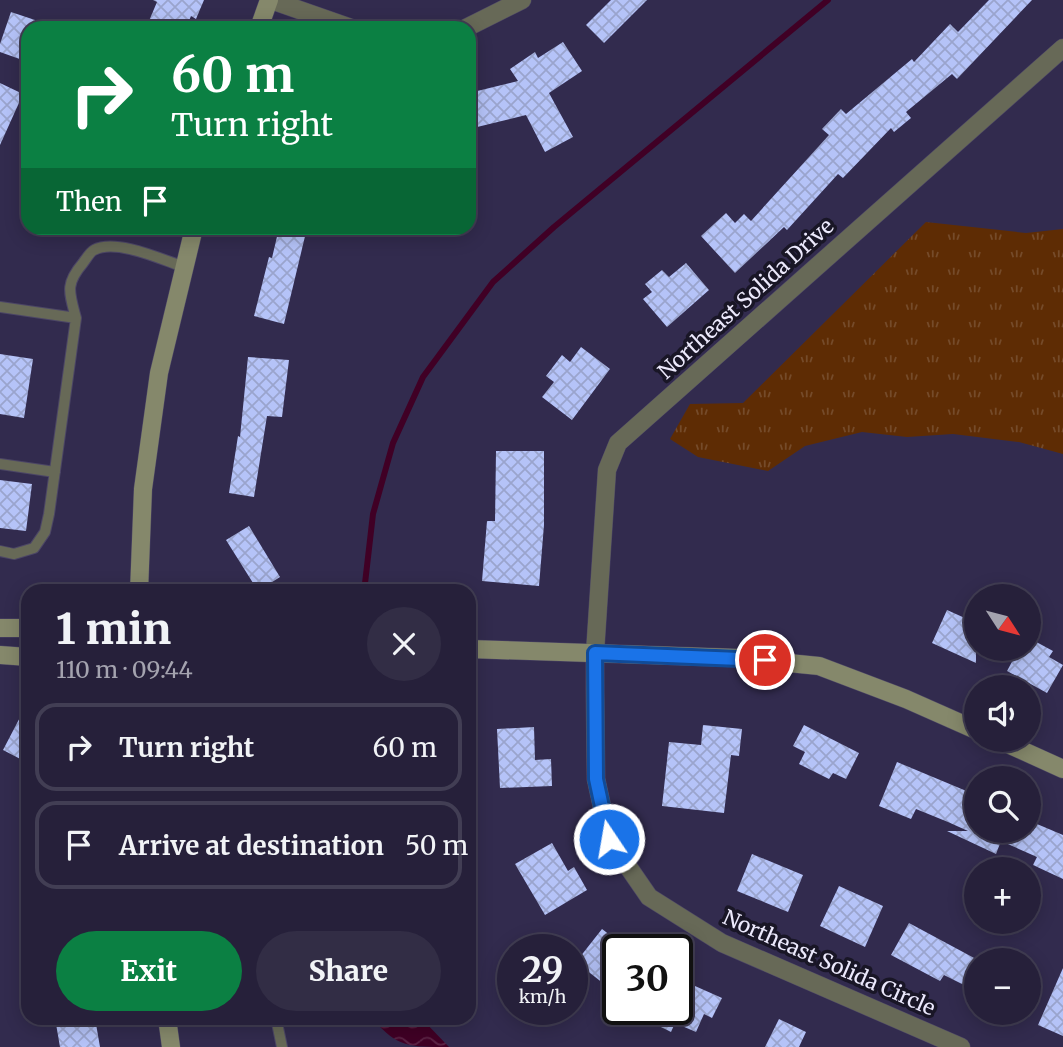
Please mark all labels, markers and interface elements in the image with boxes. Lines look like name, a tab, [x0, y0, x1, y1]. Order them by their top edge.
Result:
text: 60 m	[171, 44, 294, 105]
icon: right	[56, 49, 147, 140]
text: Turn right	[171, 105, 333, 145]
icon: arrive	[136, 182, 174, 220]
text: Then	[56, 185, 122, 218]
street label: Northeast Solida Drive	[652, 213, 839, 385]
north arrow	[964, 584, 1041, 662]
map controls	[964, 584, 1041, 1025]
text: 1 min	[56, 603, 171, 655]
button: close	[367, 607, 441, 681]
pin	[735, 630, 795, 690]
icon: arrive	[746, 641, 784, 679]
text: 110 m · 09:44	[56, 655, 193, 684]
button: sound	[964, 675, 1041, 752]
icon: right	[60, 728, 98, 766]
text: Turn right	[119, 731, 254, 764]
text: 60 m	[373, 731, 437, 764]
button: search	[964, 766, 1041, 843]
position arrow	[572, 802, 646, 876]
icon: arrive	[60, 826, 98, 864]
text: Arrive at destination	[119, 829, 384, 862]
text: 50 m	[405, 829, 468, 862]
button: +	[964, 857, 1041, 934]
street label: Northeast Solida Circle	[719, 904, 940, 1022]
button: Exit	[56, 931, 242, 1011]
button: Share	[256, 931, 441, 1011]
speed limit sign: 30	[602, 934, 693, 1025]
text: 29	[522, 948, 563, 992]
button: −	[964, 948, 1041, 1025]
text: km/h	[519, 985, 566, 1008]

